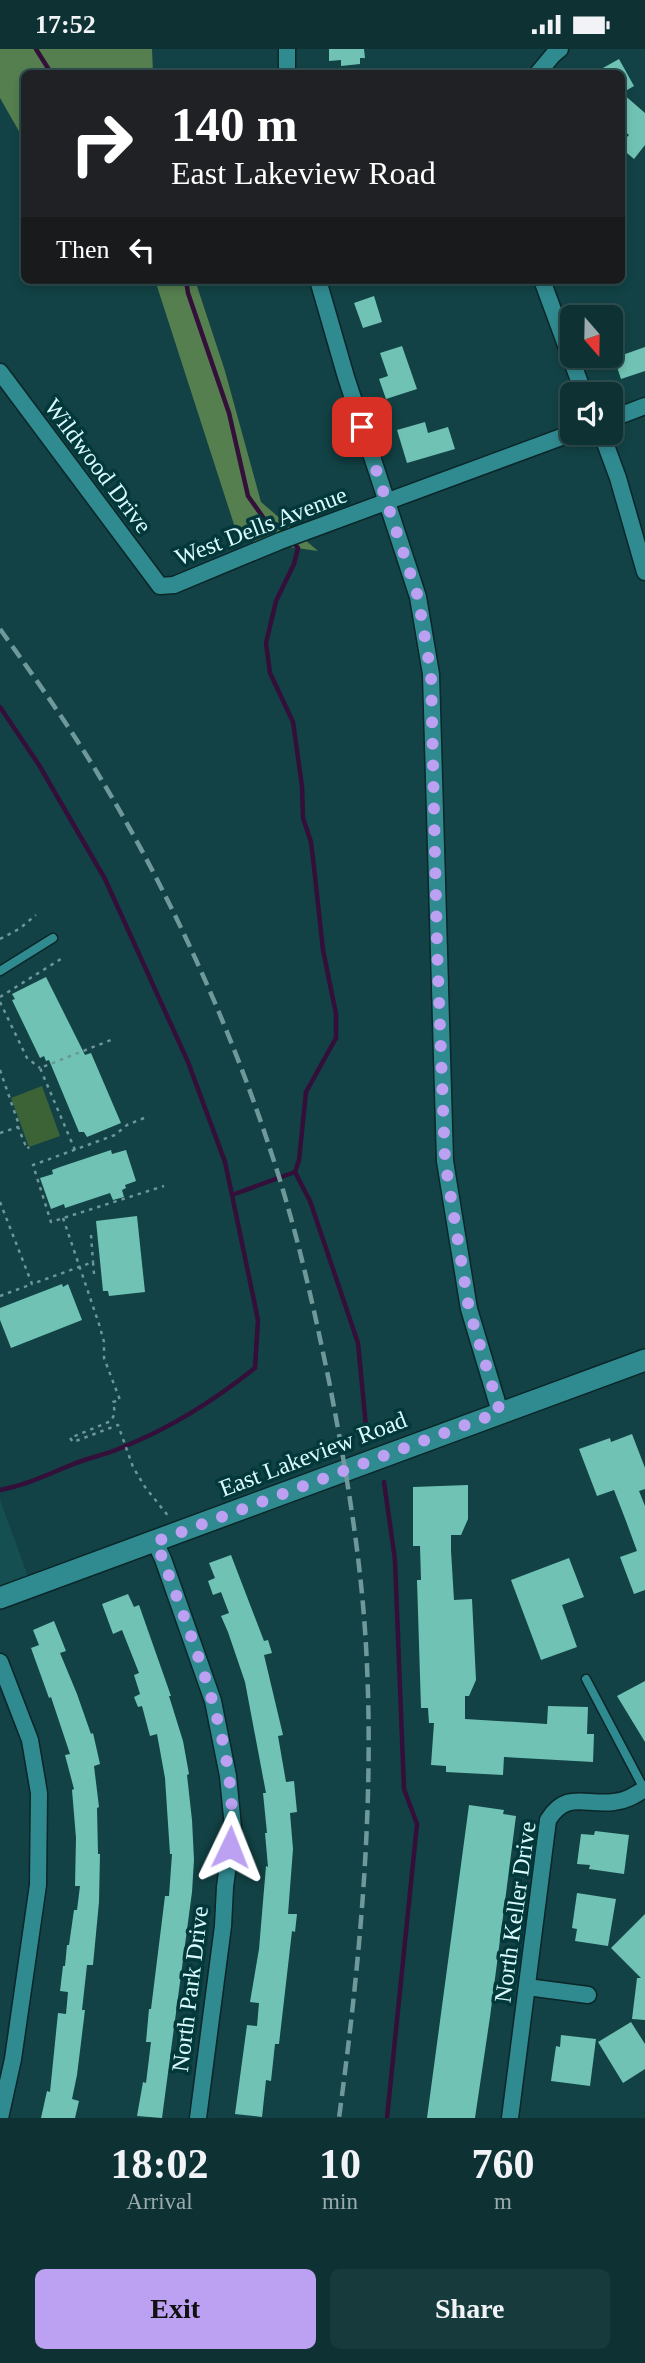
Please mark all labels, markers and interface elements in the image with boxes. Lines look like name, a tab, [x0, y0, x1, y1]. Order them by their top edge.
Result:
text: 17:52	[35, 10, 96, 39]
text: 140 m	[171, 97, 298, 152]
icon: right	[56, 98, 147, 189]
text: East Lakeview Road	[171, 155, 436, 191]
icon: left	[123, 231, 161, 269]
text: Then	[56, 235, 109, 264]
north arrow	[560, 305, 623, 367]
map controls	[560, 305, 623, 445]
button: sound	[560, 382, 623, 445]
street label: Wildwood Drive	[39, 394, 157, 538]
pin	[332, 397, 392, 457]
icon: arrive	[343, 408, 381, 446]
street label: West Dells Avenue	[172, 481, 350, 571]
street label: East Lakeview Road	[216, 1406, 410, 1502]
position arrow	[193, 1810, 267, 1884]
street label: North Keller Drive	[489, 1820, 541, 2004]
street label: North Park Drive	[167, 1905, 213, 2073]
text: 18:02	[111, 2141, 209, 2187]
text: 10	[319, 2141, 361, 2187]
text: 760	[472, 2141, 535, 2187]
text: Arrival	[126, 2189, 193, 2214]
text: min	[322, 2189, 358, 2214]
text: m	[494, 2189, 512, 2214]
button: Exit	[35, 2269, 316, 2349]
button: Share	[330, 2269, 610, 2349]

